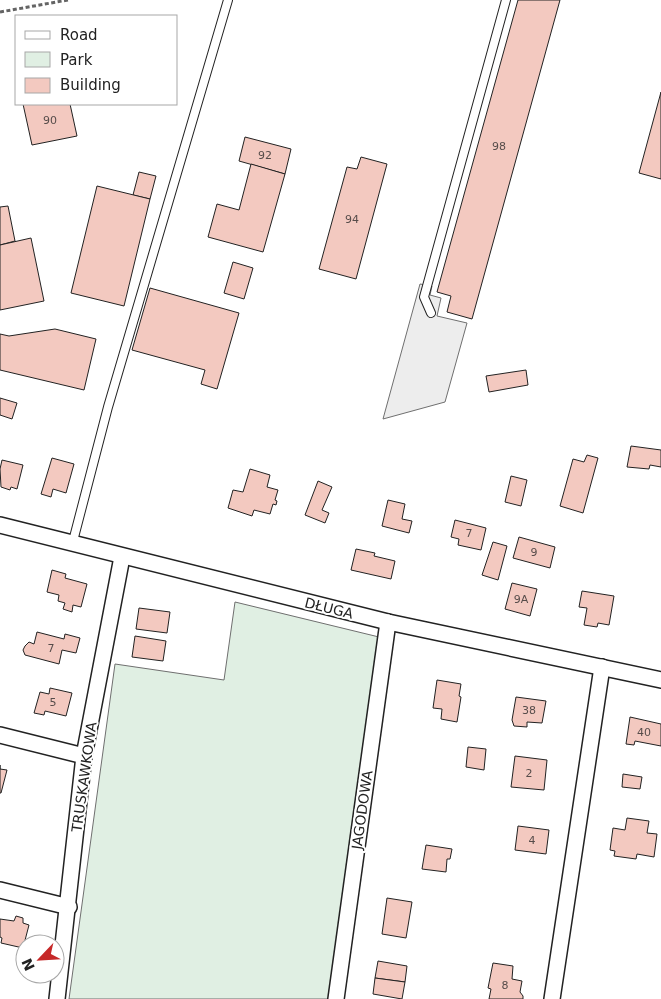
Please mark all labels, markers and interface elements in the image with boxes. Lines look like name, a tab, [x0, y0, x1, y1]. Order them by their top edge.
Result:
legend	[15, 15, 178, 105]
text: Road	[60, 26, 98, 44]
text: Park	[60, 51, 93, 69]
text: Building	[60, 76, 121, 94]
house number: 90	[43, 114, 57, 127]
house number: 98	[492, 140, 506, 153]
house number: 92	[258, 149, 272, 162]
house number: 94	[345, 213, 359, 226]
house number: 7	[466, 527, 473, 540]
house number: 9	[531, 546, 538, 559]
house number: 9A	[514, 593, 529, 606]
street label: DŁUGA	[303, 594, 355, 622]
house number: 7	[48, 642, 55, 655]
house number: 5	[50, 696, 57, 709]
house number: 38	[522, 704, 536, 717]
street label: TRUSKAWKOWA	[68, 720, 100, 834]
house number: 40	[637, 726, 651, 739]
house number: 2	[526, 767, 533, 780]
street label: JAGODOWA	[348, 769, 376, 851]
house number: 4	[529, 834, 536, 847]
north arrow	[15, 934, 65, 984]
text: N	[18, 956, 38, 973]
house number: 8	[502, 979, 509, 992]

